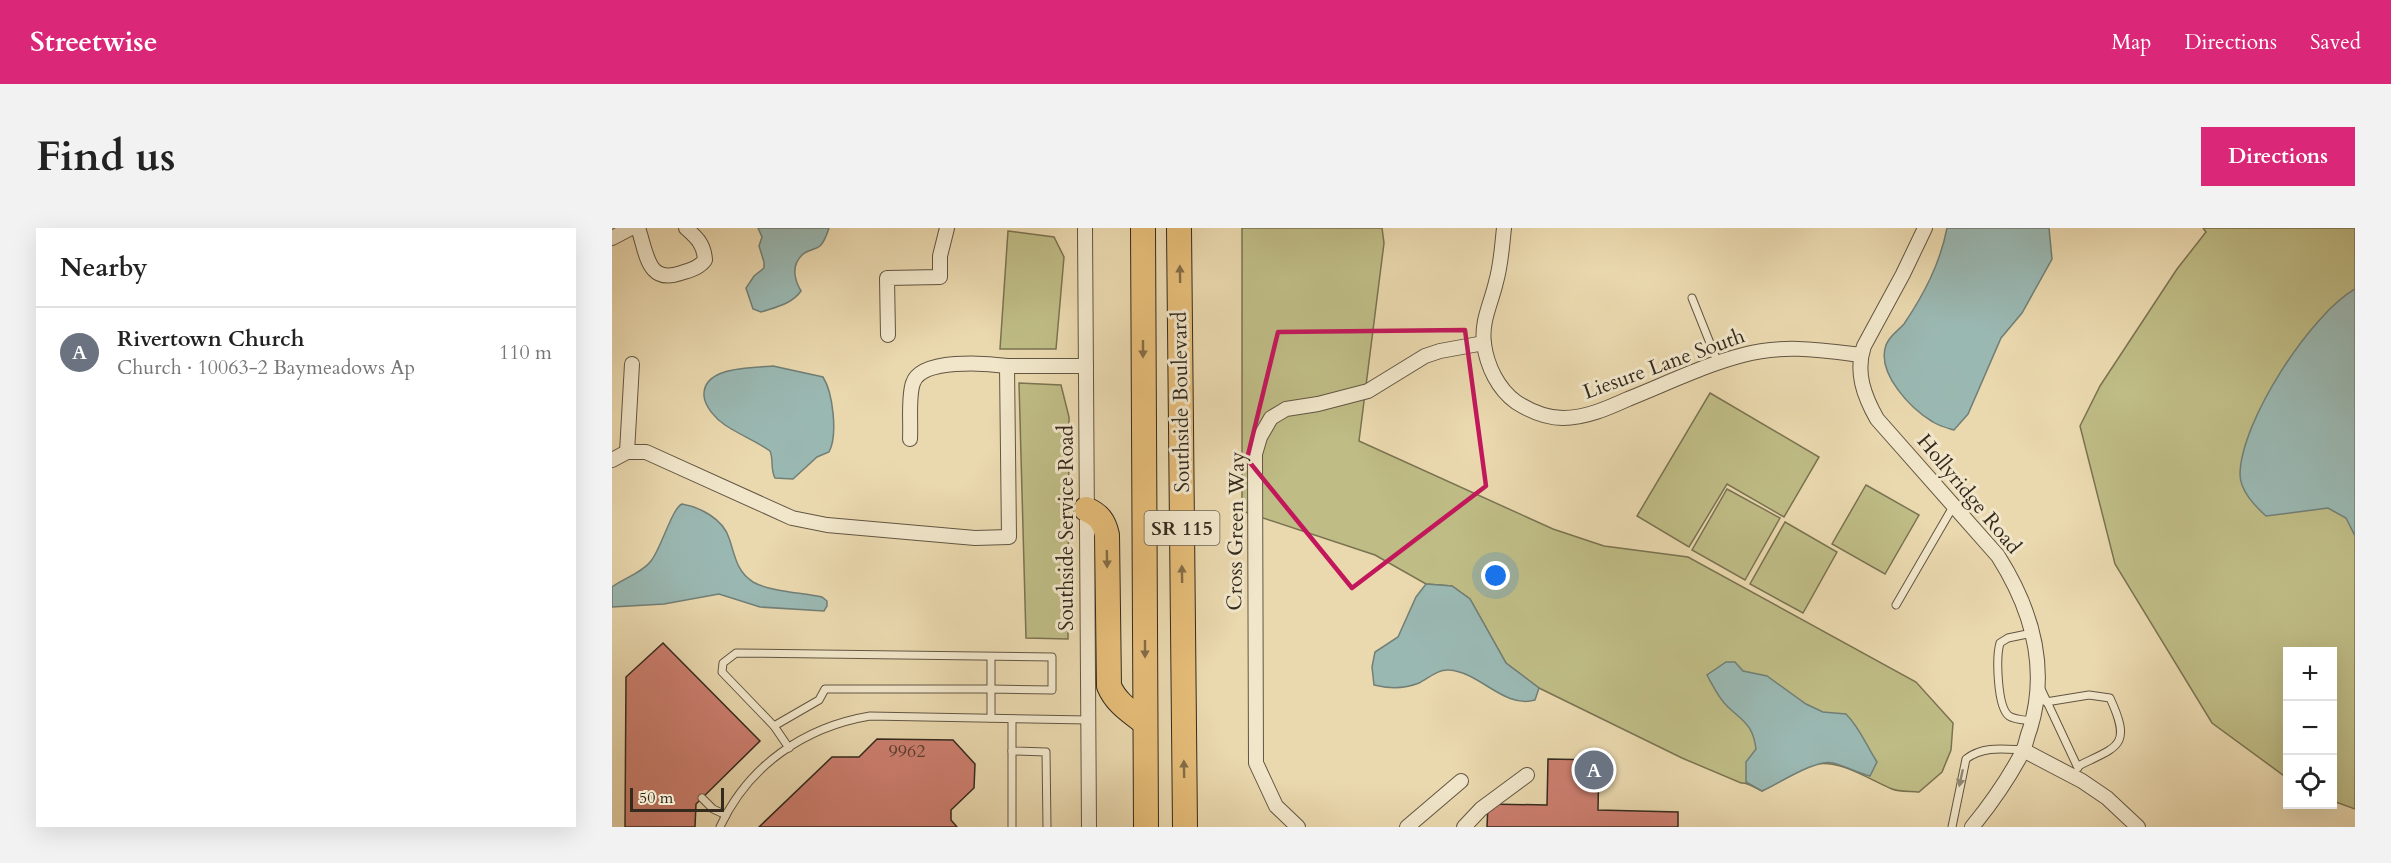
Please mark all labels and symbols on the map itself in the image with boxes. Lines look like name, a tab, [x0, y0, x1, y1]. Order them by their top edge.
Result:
one-way arrow	[1175, 264, 1185, 283]
street label: Southside Boulevard	[1165, 311, 1197, 493]
street label: Liesure Lane South	[1579, 321, 1749, 407]
one-way arrow	[1139, 340, 1148, 359]
street label: Southside Service Road	[1052, 425, 1081, 631]
street label: Hollyridge Road	[1910, 428, 2028, 560]
street label: Cross Green Way	[1220, 451, 1252, 611]
road number: SR 115	[1144, 511, 1220, 545]
one-way arrow	[1102, 549, 1112, 568]
your location	[1481, 561, 1510, 590]
one-way arrow	[1177, 564, 1187, 583]
one-way arrow	[1140, 640, 1150, 659]
house number: 9962	[889, 739, 925, 764]
pin: A	[1574, 748, 1614, 792]
one-way arrow	[1179, 759, 1189, 778]
one-way arrow	[1956, 769, 1965, 788]
scale bar	[630, 785, 724, 812]

